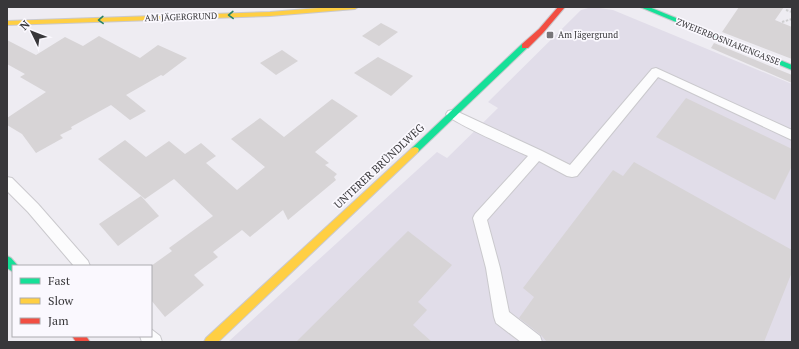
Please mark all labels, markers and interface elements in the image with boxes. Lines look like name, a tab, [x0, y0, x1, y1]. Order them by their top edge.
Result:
street label: AM JÄGERGRUND	[144, 10, 218, 24]
one-way arrow	[228, 11, 234, 20]
north arrow	[12, 12, 52, 52]
one-way arrow	[98, 16, 104, 24]
street label: ZWEIERBOSNIAKENGASSE	[674, 16, 782, 68]
text: N	[17, 17, 33, 33]
place label: Am Jägergrund	[558, 29, 618, 41]
marker: Am Jägergrund	[545, 30, 555, 40]
street label: UNTERER BRÜNDLWEG	[331, 120, 427, 211]
legend	[12, 265, 152, 337]
text: Fast	[48, 273, 71, 288]
text: Slow	[48, 293, 74, 308]
text: Jam	[48, 313, 69, 328]

